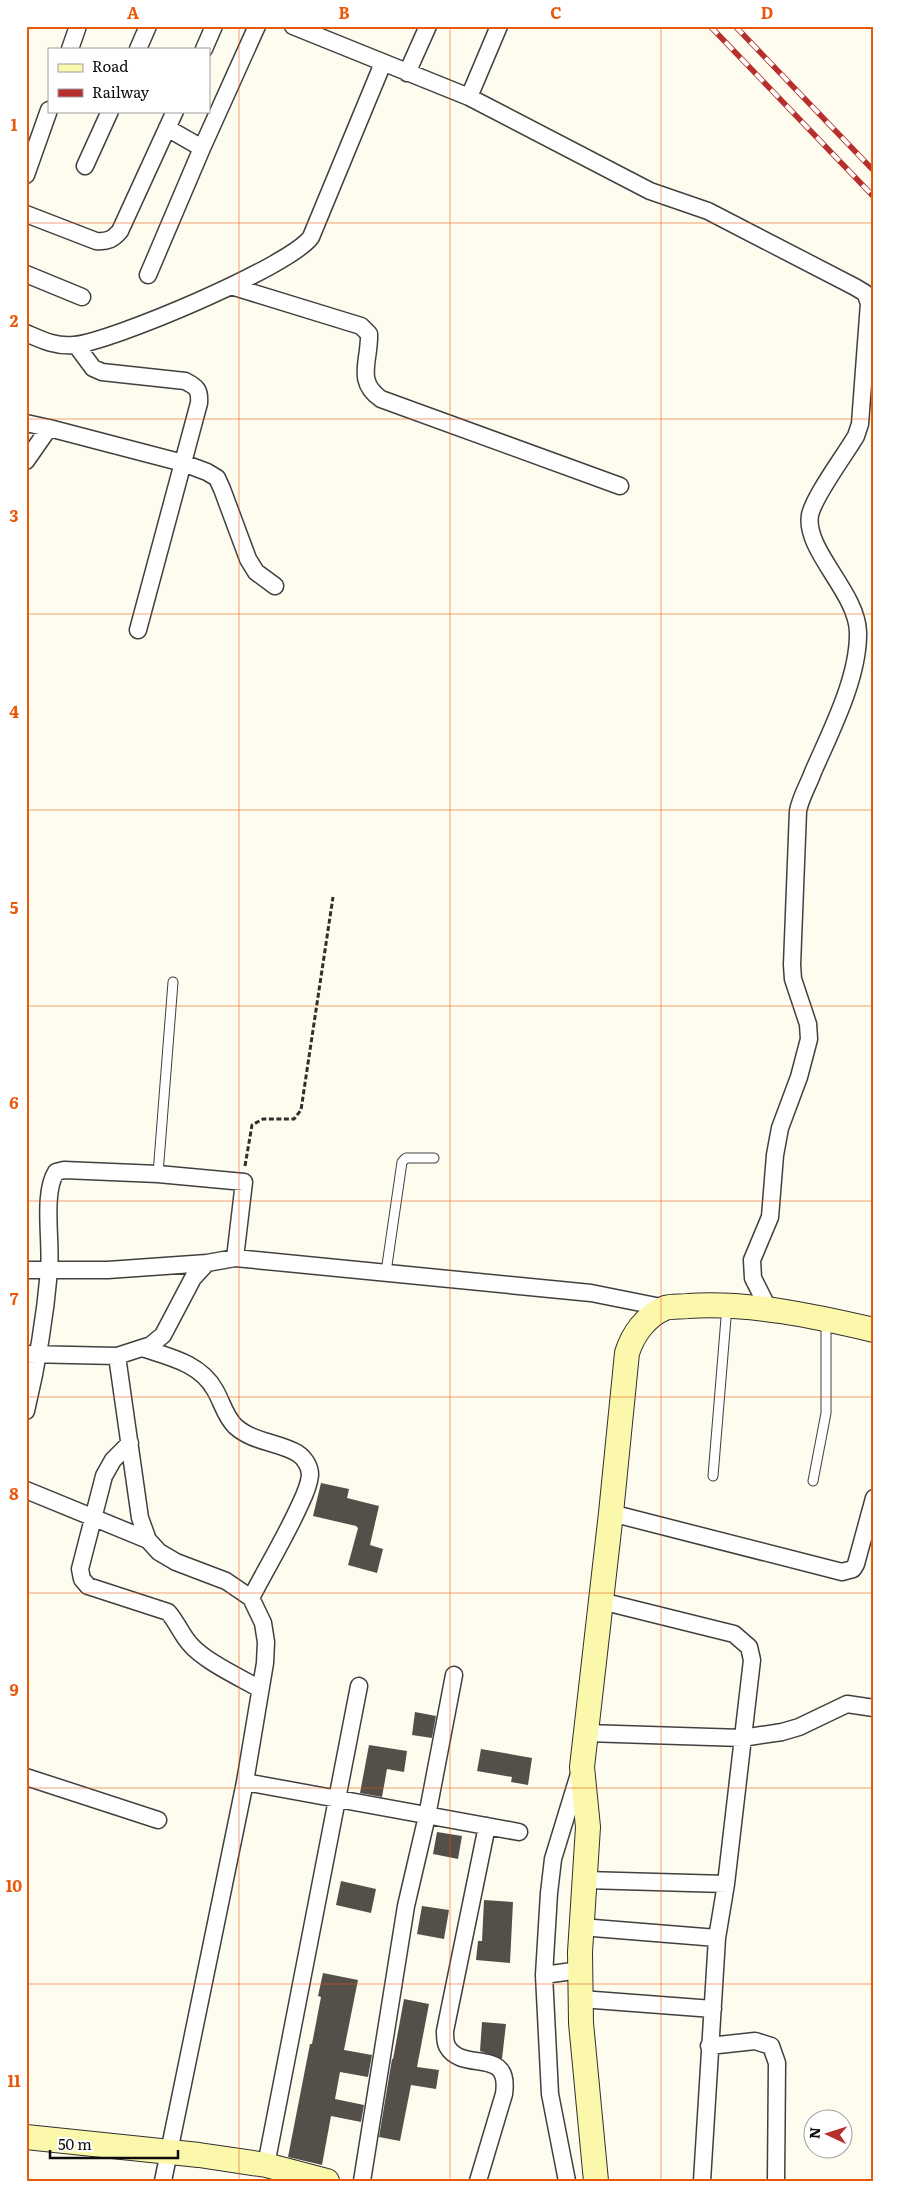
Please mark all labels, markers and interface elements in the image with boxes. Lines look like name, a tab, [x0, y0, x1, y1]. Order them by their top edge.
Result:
text: A	[127, 0, 139, 24]
text: B	[338, 0, 350, 24]
text: C	[550, 0, 562, 24]
text: D	[761, 0, 773, 24]
legend	[48, 48, 210, 112]
text: Road	[92, 54, 128, 77]
text: Railway	[92, 80, 150, 103]
text: 1	[11, 112, 18, 136]
text: 2	[10, 308, 19, 332]
text: 3	[10, 503, 19, 527]
text: 4	[9, 699, 19, 723]
text: 5	[10, 895, 19, 919]
text: 6	[9, 1090, 19, 1114]
text: 7	[10, 1286, 19, 1310]
text: 8	[9, 1481, 19, 1505]
text: 9	[9, 1677, 19, 1701]
text: 10	[6, 1873, 22, 1897]
text: 11	[7, 2068, 21, 2092]
north arrow	[802, 2110, 852, 2160]
text: N	[804, 2126, 824, 2140]
scale bar	[50, 2127, 178, 2159]
text: 50 m	[58, 2132, 92, 2155]

